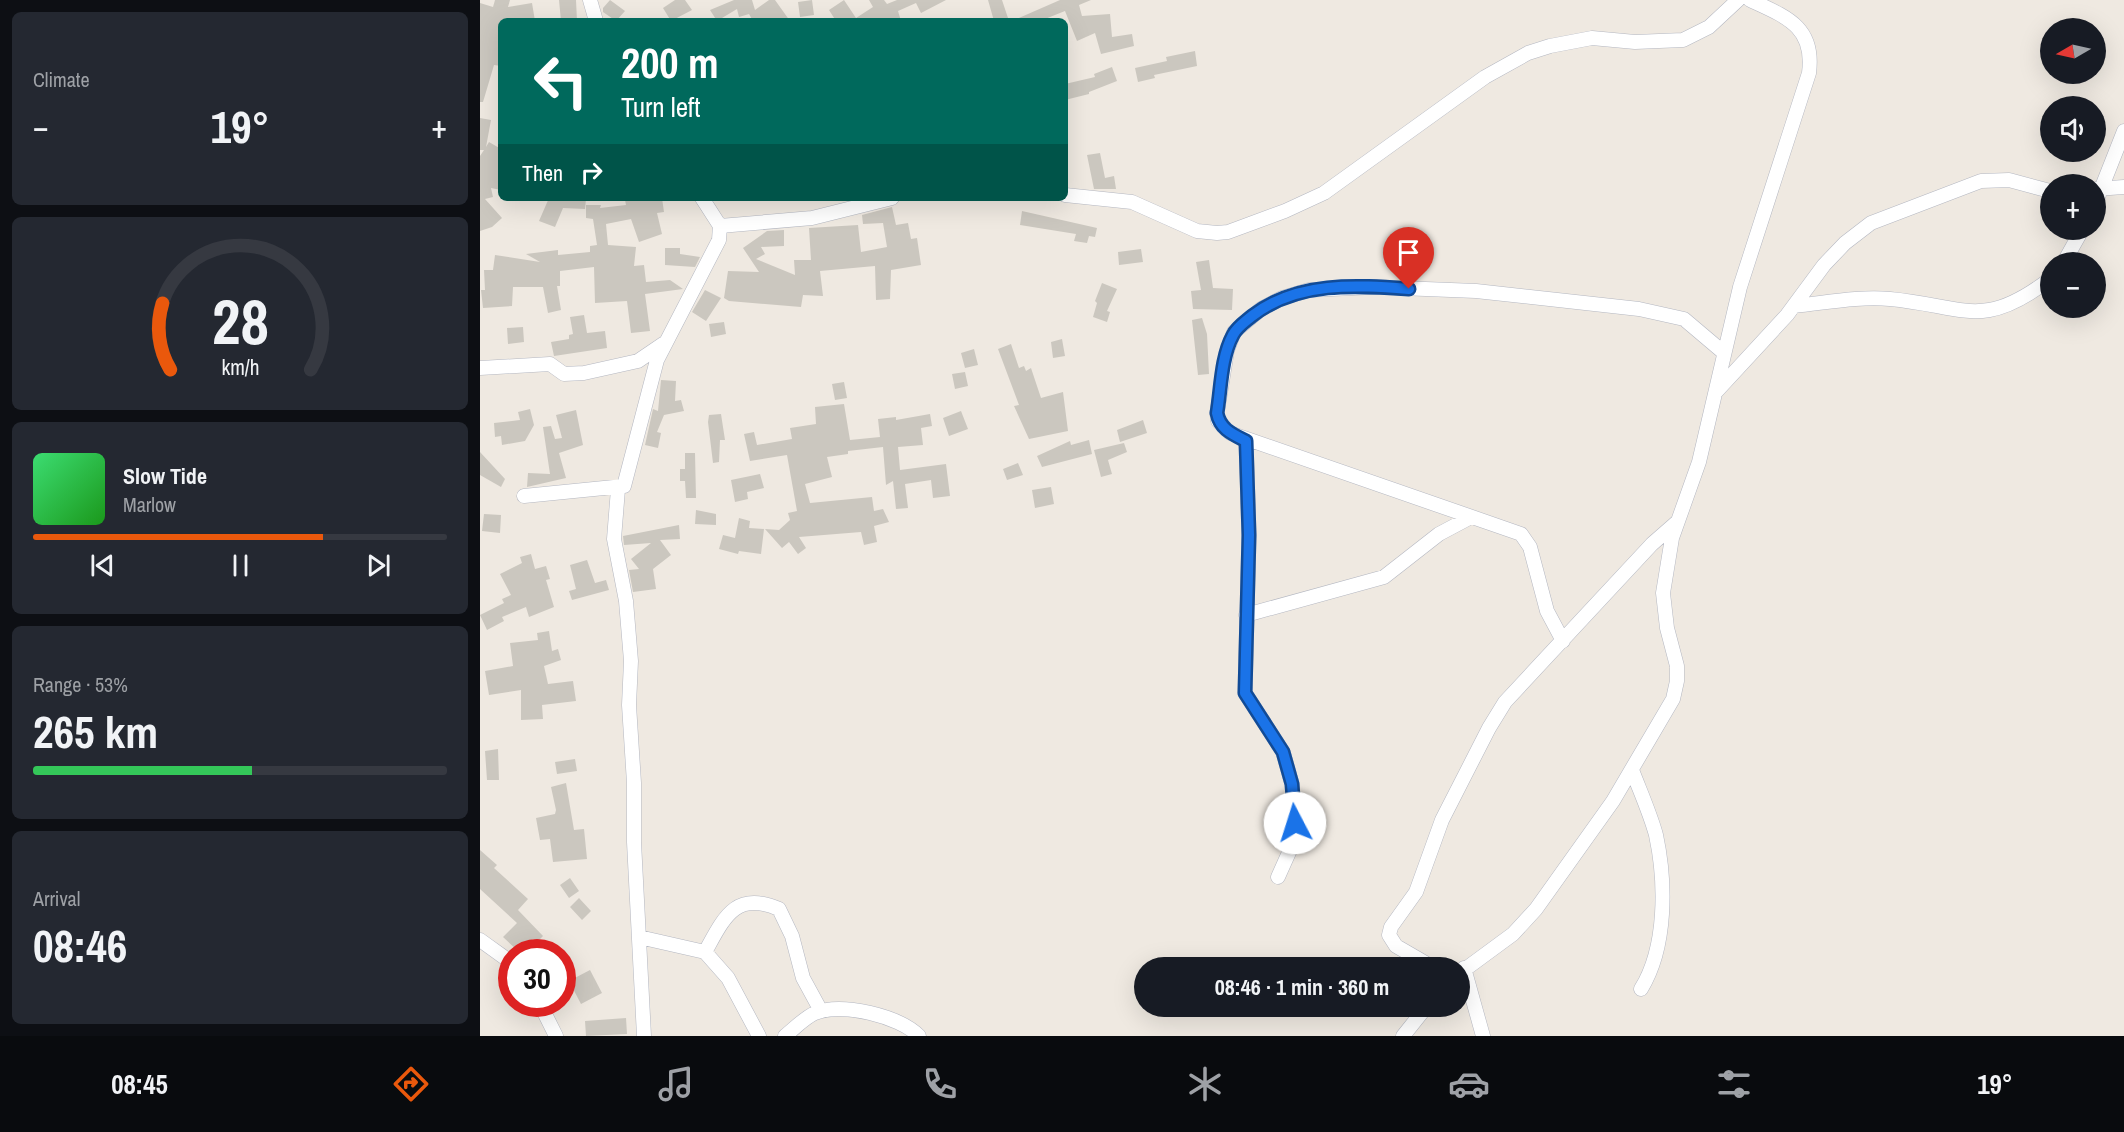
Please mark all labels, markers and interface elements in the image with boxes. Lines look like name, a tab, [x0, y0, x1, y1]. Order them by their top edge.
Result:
north arrow	[2040, 18, 2106, 84]
map controls	[2040, 18, 2106, 318]
text: 200 m	[621, 35, 719, 91]
icon: left	[522, 42, 600, 120]
text: Climate	[33, 66, 90, 93]
text: Turn left	[621, 89, 700, 125]
text: 19°	[210, 96, 270, 157]
button: sound	[2040, 96, 2106, 162]
text: −	[33, 104, 49, 148]
text: +	[431, 104, 447, 148]
icon: right	[575, 156, 608, 189]
text: Then	[522, 158, 563, 188]
button: +	[2040, 174, 2106, 240]
pin	[1383, 227, 1434, 289]
icon: arrive	[1392, 236, 1425, 269]
button: −	[2040, 252, 2106, 318]
text: 28	[212, 279, 268, 363]
text: km/h	[221, 354, 259, 383]
text: Slow Tide	[123, 461, 207, 491]
text: Marlow	[123, 491, 176, 518]
icon: previous	[86, 549, 119, 582]
icon: pause	[224, 549, 257, 582]
icon: next	[362, 549, 395, 582]
text: Range · 53%	[33, 671, 128, 698]
text: 265 km	[33, 701, 158, 762]
position arrow	[1263, 791, 1327, 855]
text: Arrival	[33, 885, 80, 912]
text: 08:46	[33, 915, 127, 976]
speed limit sign: 30	[498, 939, 576, 1017]
text: 08:46 · 1 min · 360 m	[1215, 972, 1389, 1002]
icon: directions	[390, 1063, 432, 1105]
icon: music	[655, 1063, 697, 1105]
icon: phone	[919, 1063, 961, 1105]
icon: climate	[1184, 1063, 1226, 1105]
icon: car	[1448, 1063, 1490, 1105]
icon: filters	[1713, 1063, 1755, 1105]
text: 08:45	[111, 1066, 168, 1102]
text: 19°	[1977, 1066, 2013, 1102]

